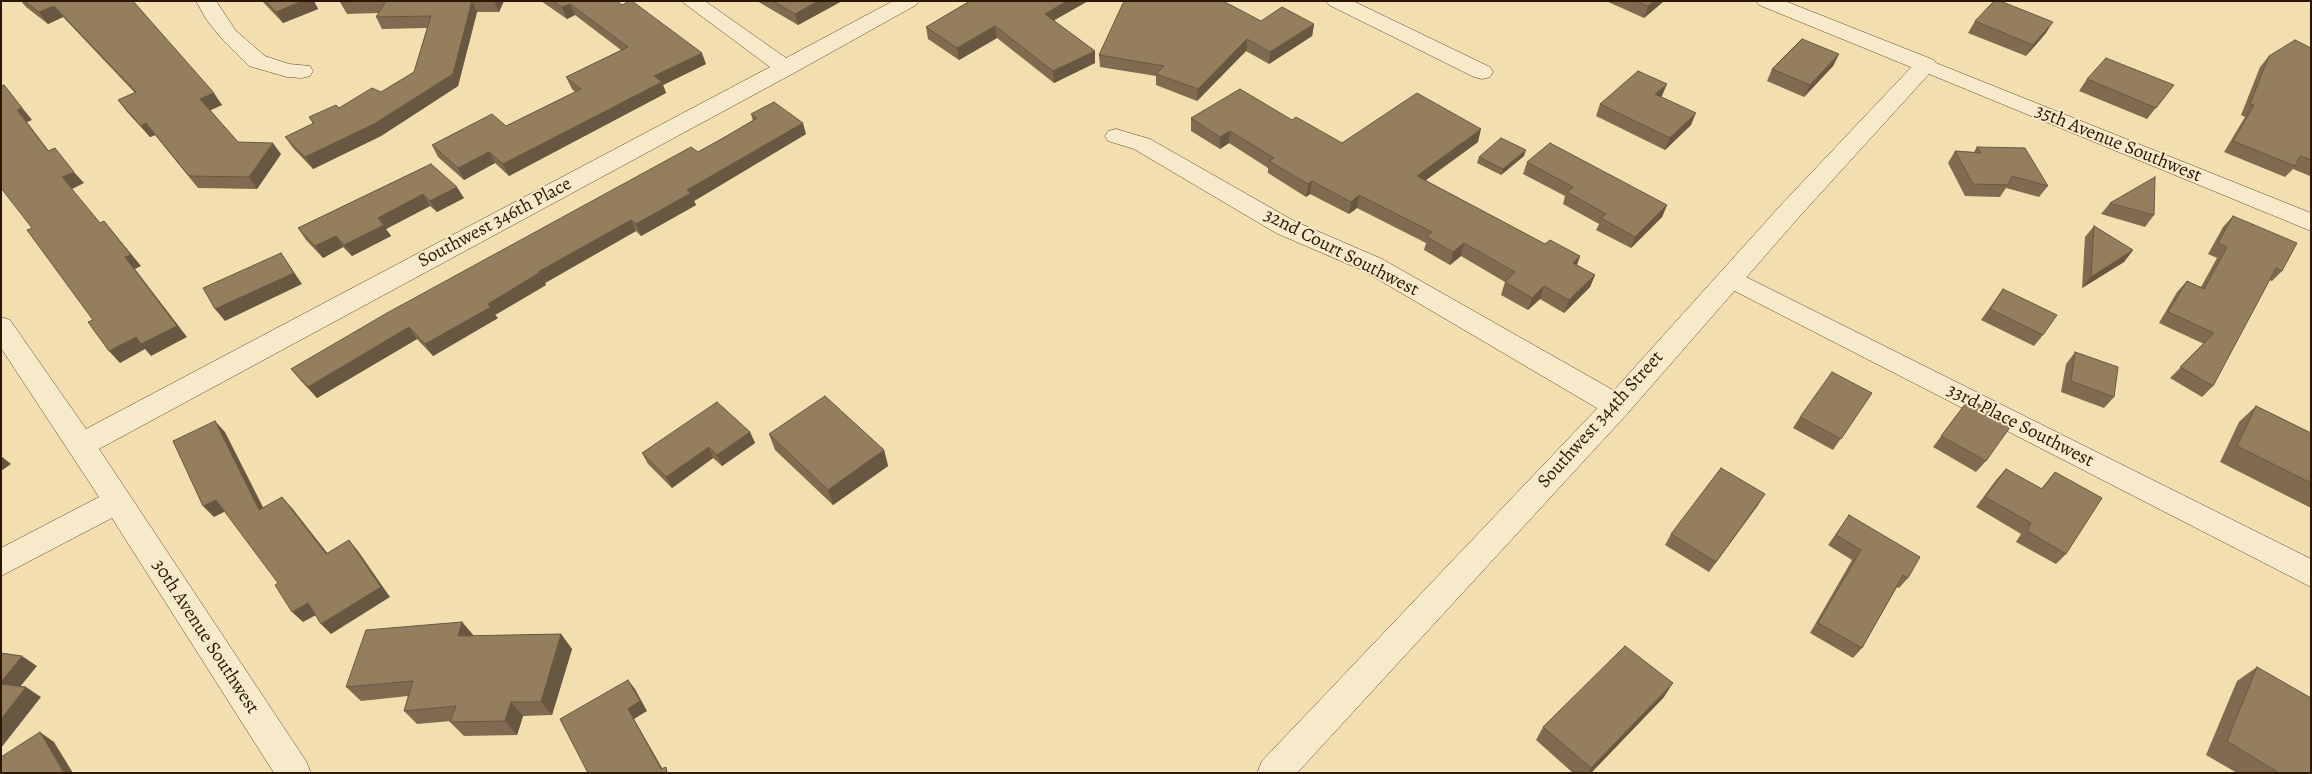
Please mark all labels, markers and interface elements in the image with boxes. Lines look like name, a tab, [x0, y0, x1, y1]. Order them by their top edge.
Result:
street label: 35th Avenue Southwest	[2031, 100, 2205, 188]
street label: Southwest 346th Place	[414, 173, 576, 273]
street label: 32nd Court Southwest	[1260, 204, 1422, 302]
street label: Southwest 344th Street	[1533, 347, 1669, 493]
street label: 33rd Place Southwest	[1943, 379, 2097, 473]
street label: 30th Avenue Southwest	[147, 555, 263, 719]

